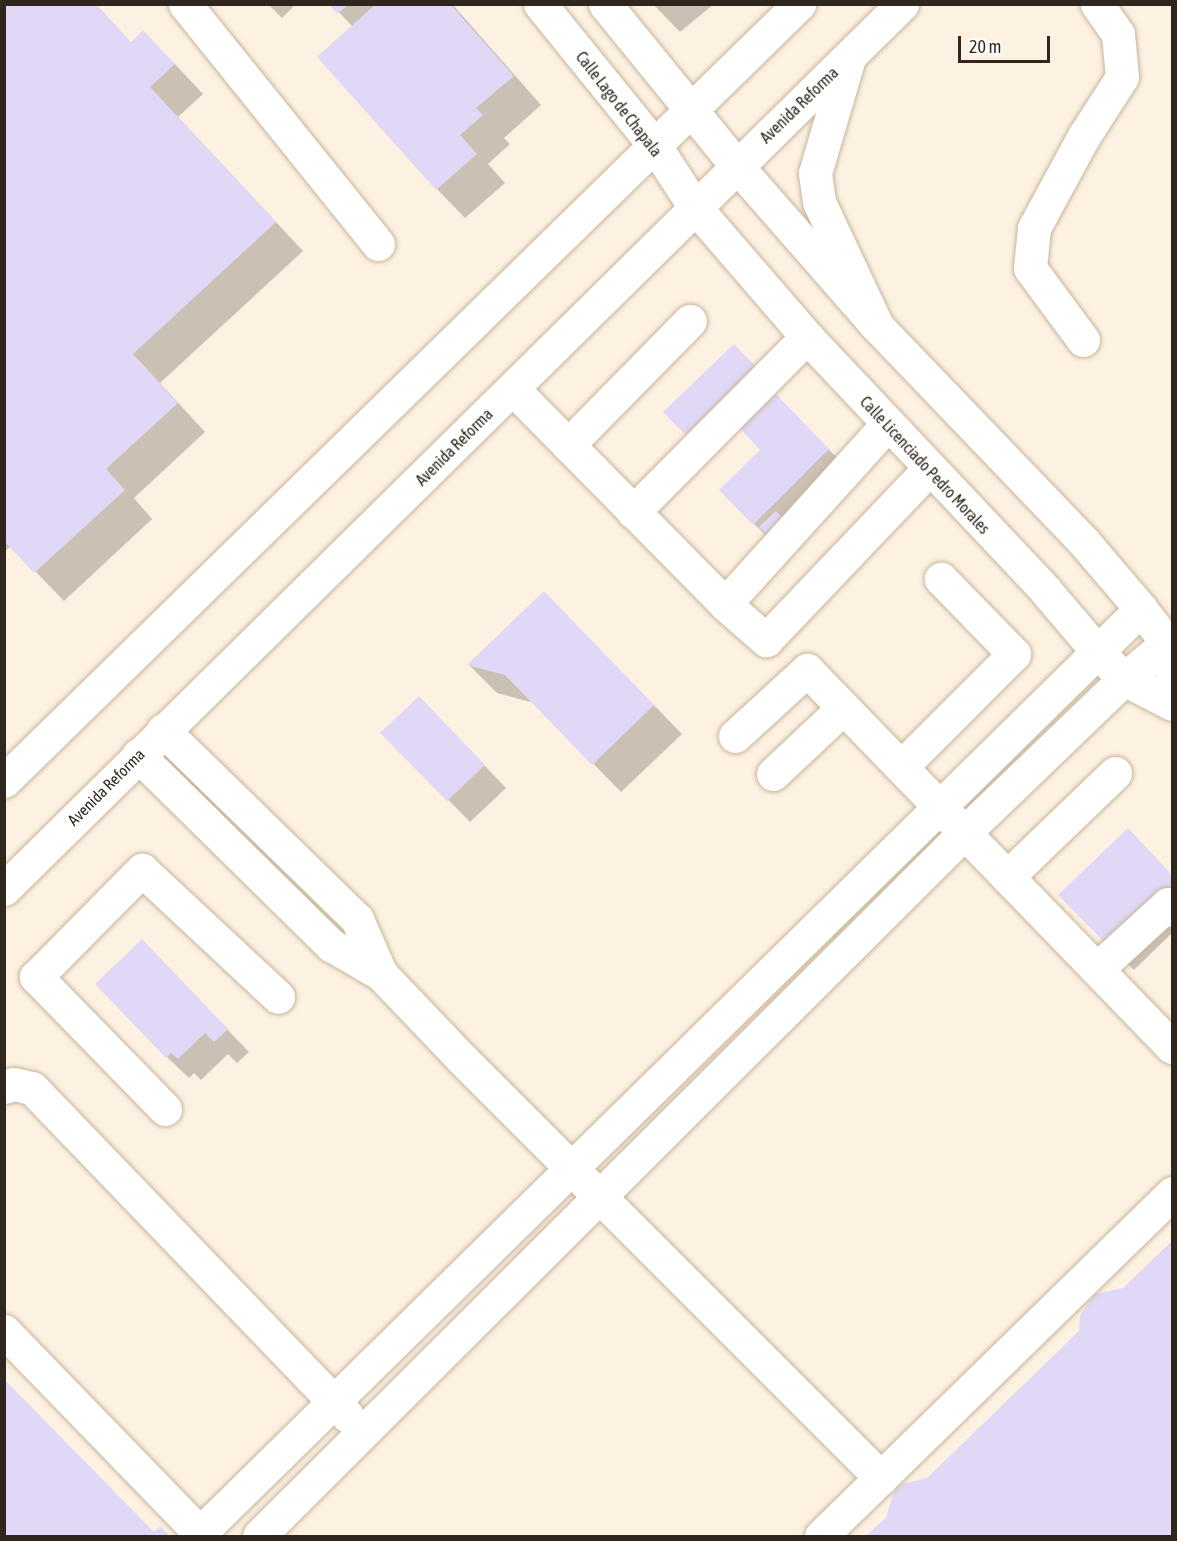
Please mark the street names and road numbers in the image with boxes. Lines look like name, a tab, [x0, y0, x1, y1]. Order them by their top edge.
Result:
street label: Calle Lago de Chapala	[572, 47, 666, 161]
street label: Avenida Reforma	[756, 63, 842, 147]
street label: Calle Licenciado Pedro Morales	[856, 392, 994, 538]
street label: Avenida Reforma	[411, 404, 497, 490]
street label: Avenida Reforma	[63, 744, 149, 830]

